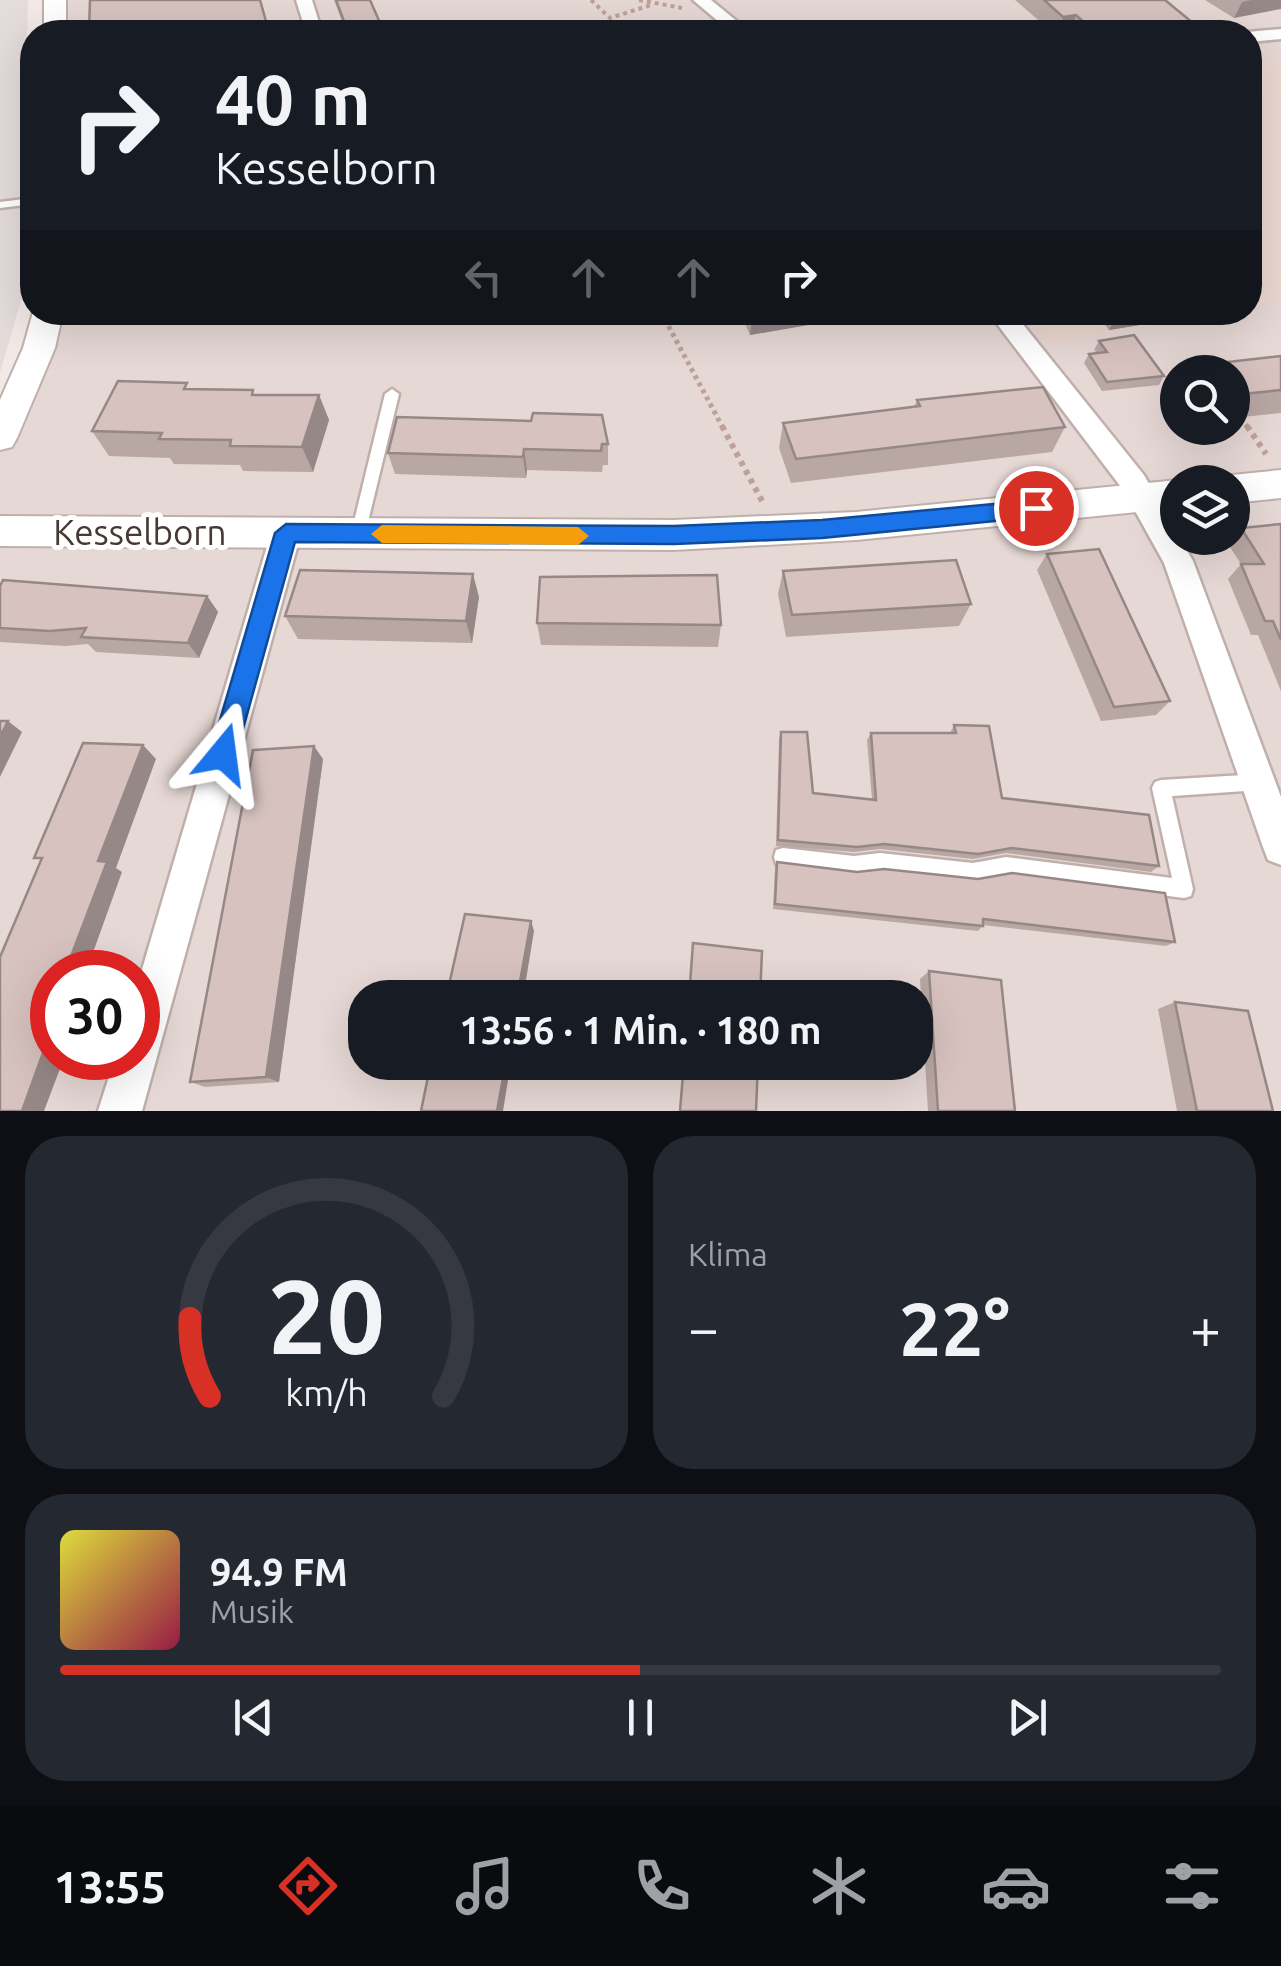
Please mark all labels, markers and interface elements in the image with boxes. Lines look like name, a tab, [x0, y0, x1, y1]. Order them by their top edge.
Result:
icon: right	[50, 60, 180, 190]
text: 40 m	[215, 60, 371, 138]
text: Kesselborn	[215, 142, 438, 193]
icon: left	[456, 250, 511, 305]
icon: ahead	[561, 250, 616, 305]
icon: ahead	[666, 250, 721, 305]
icon: right	[771, 250, 826, 305]
map controls	[1160, 355, 1250, 555]
button: search	[1160, 355, 1250, 445]
button: layers	[1160, 465, 1250, 555]
pin	[994, 466, 1079, 551]
icon: arrive	[1009, 481, 1064, 536]
street label: Kesselborn	[53, 512, 227, 552]
position arrow	[171, 702, 275, 806]
speed limit sign: 30	[30, 950, 160, 1080]
text: 13:56 · 1 Min. · 180 m	[459, 1009, 822, 1051]
text: Klima	[688, 1236, 768, 1272]
text: 20	[268, 1257, 385, 1374]
text: 22°	[899, 1286, 1010, 1370]
text: −	[688, 1297, 719, 1358]
text: +	[1190, 1297, 1221, 1358]
text: km/h	[285, 1373, 368, 1413]
text: 94.9 FM	[210, 1551, 348, 1593]
text: Musik	[210, 1593, 294, 1629]
icon: previous	[226, 1690, 281, 1745]
icon: pause	[613, 1690, 668, 1745]
icon: next	[1000, 1690, 1055, 1745]
icon: directions	[273, 1851, 343, 1921]
icon: music	[450, 1851, 520, 1921]
icon: phone	[627, 1851, 697, 1921]
icon: climate	[804, 1851, 874, 1921]
icon: car	[981, 1851, 1051, 1921]
icon: filters	[1157, 1851, 1227, 1921]
text: 13:55	[53, 1861, 166, 1912]

